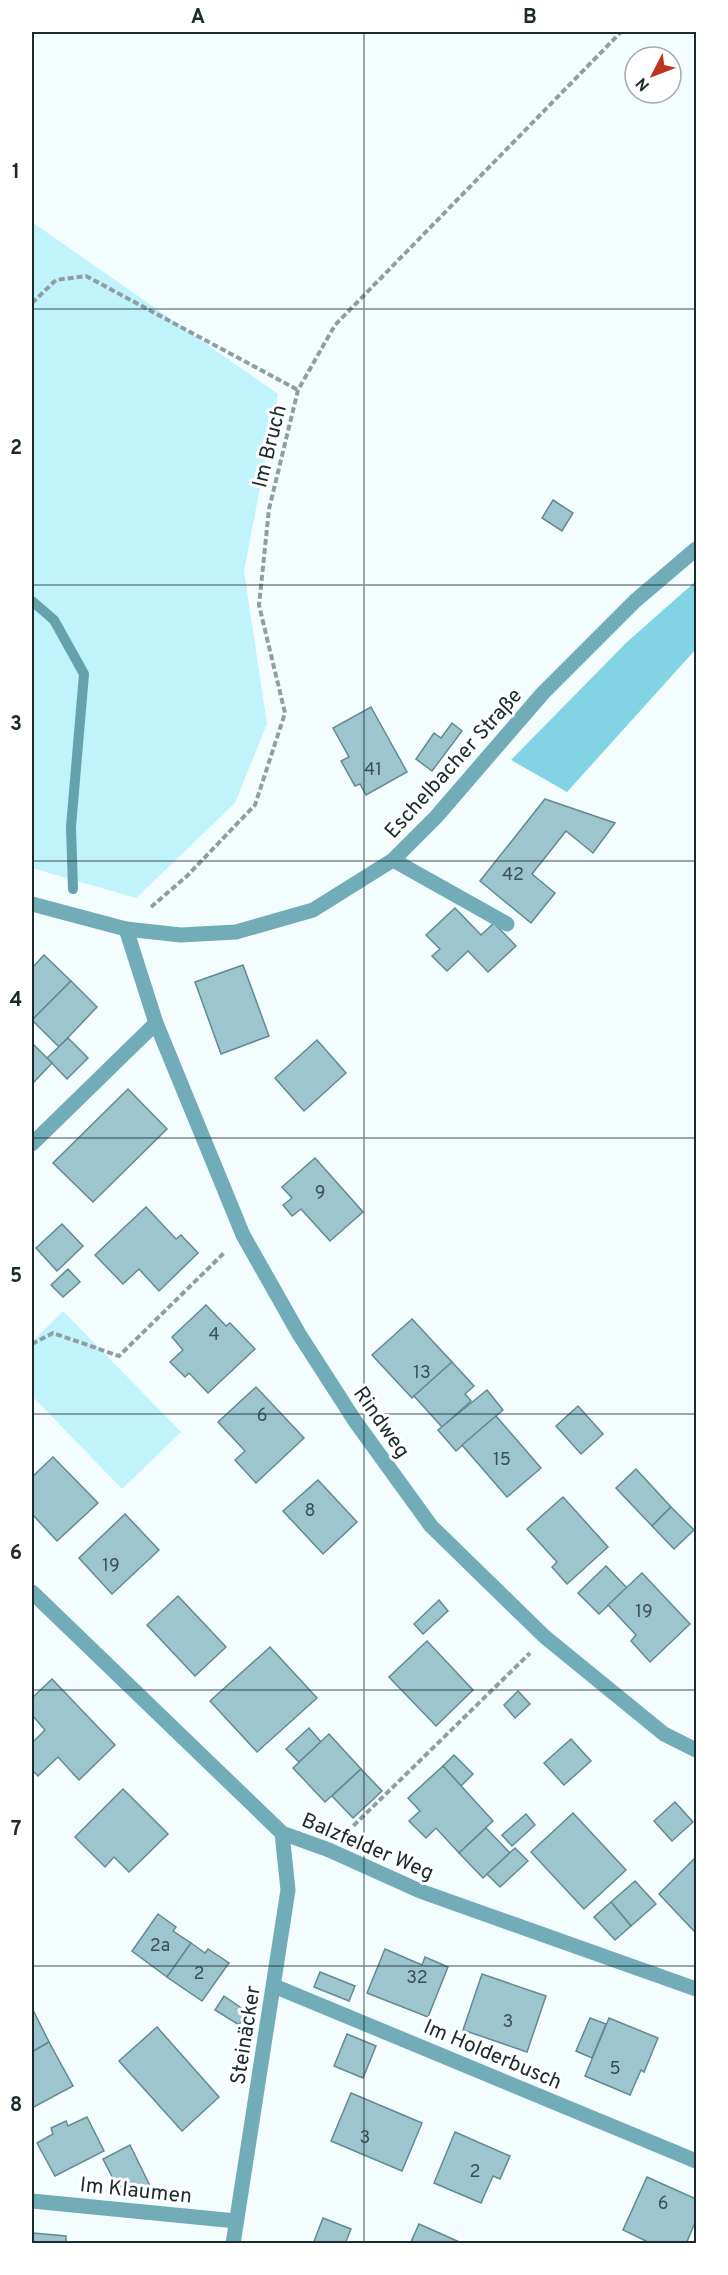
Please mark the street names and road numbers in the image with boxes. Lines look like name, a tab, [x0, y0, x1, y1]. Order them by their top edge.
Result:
street label: Im Bruch	[247, 402, 294, 491]
street label: Eschelbacher Straße	[379, 683, 529, 845]
street label: Rindweg	[346, 1382, 415, 1464]
street label: Balzfelder Weg	[297, 1807, 438, 1887]
street label: Steinäcker	[225, 1984, 268, 2087]
street label: Im Holderbusch	[419, 2014, 566, 2097]
street label: Im Klaumen	[79, 2172, 193, 2211]

